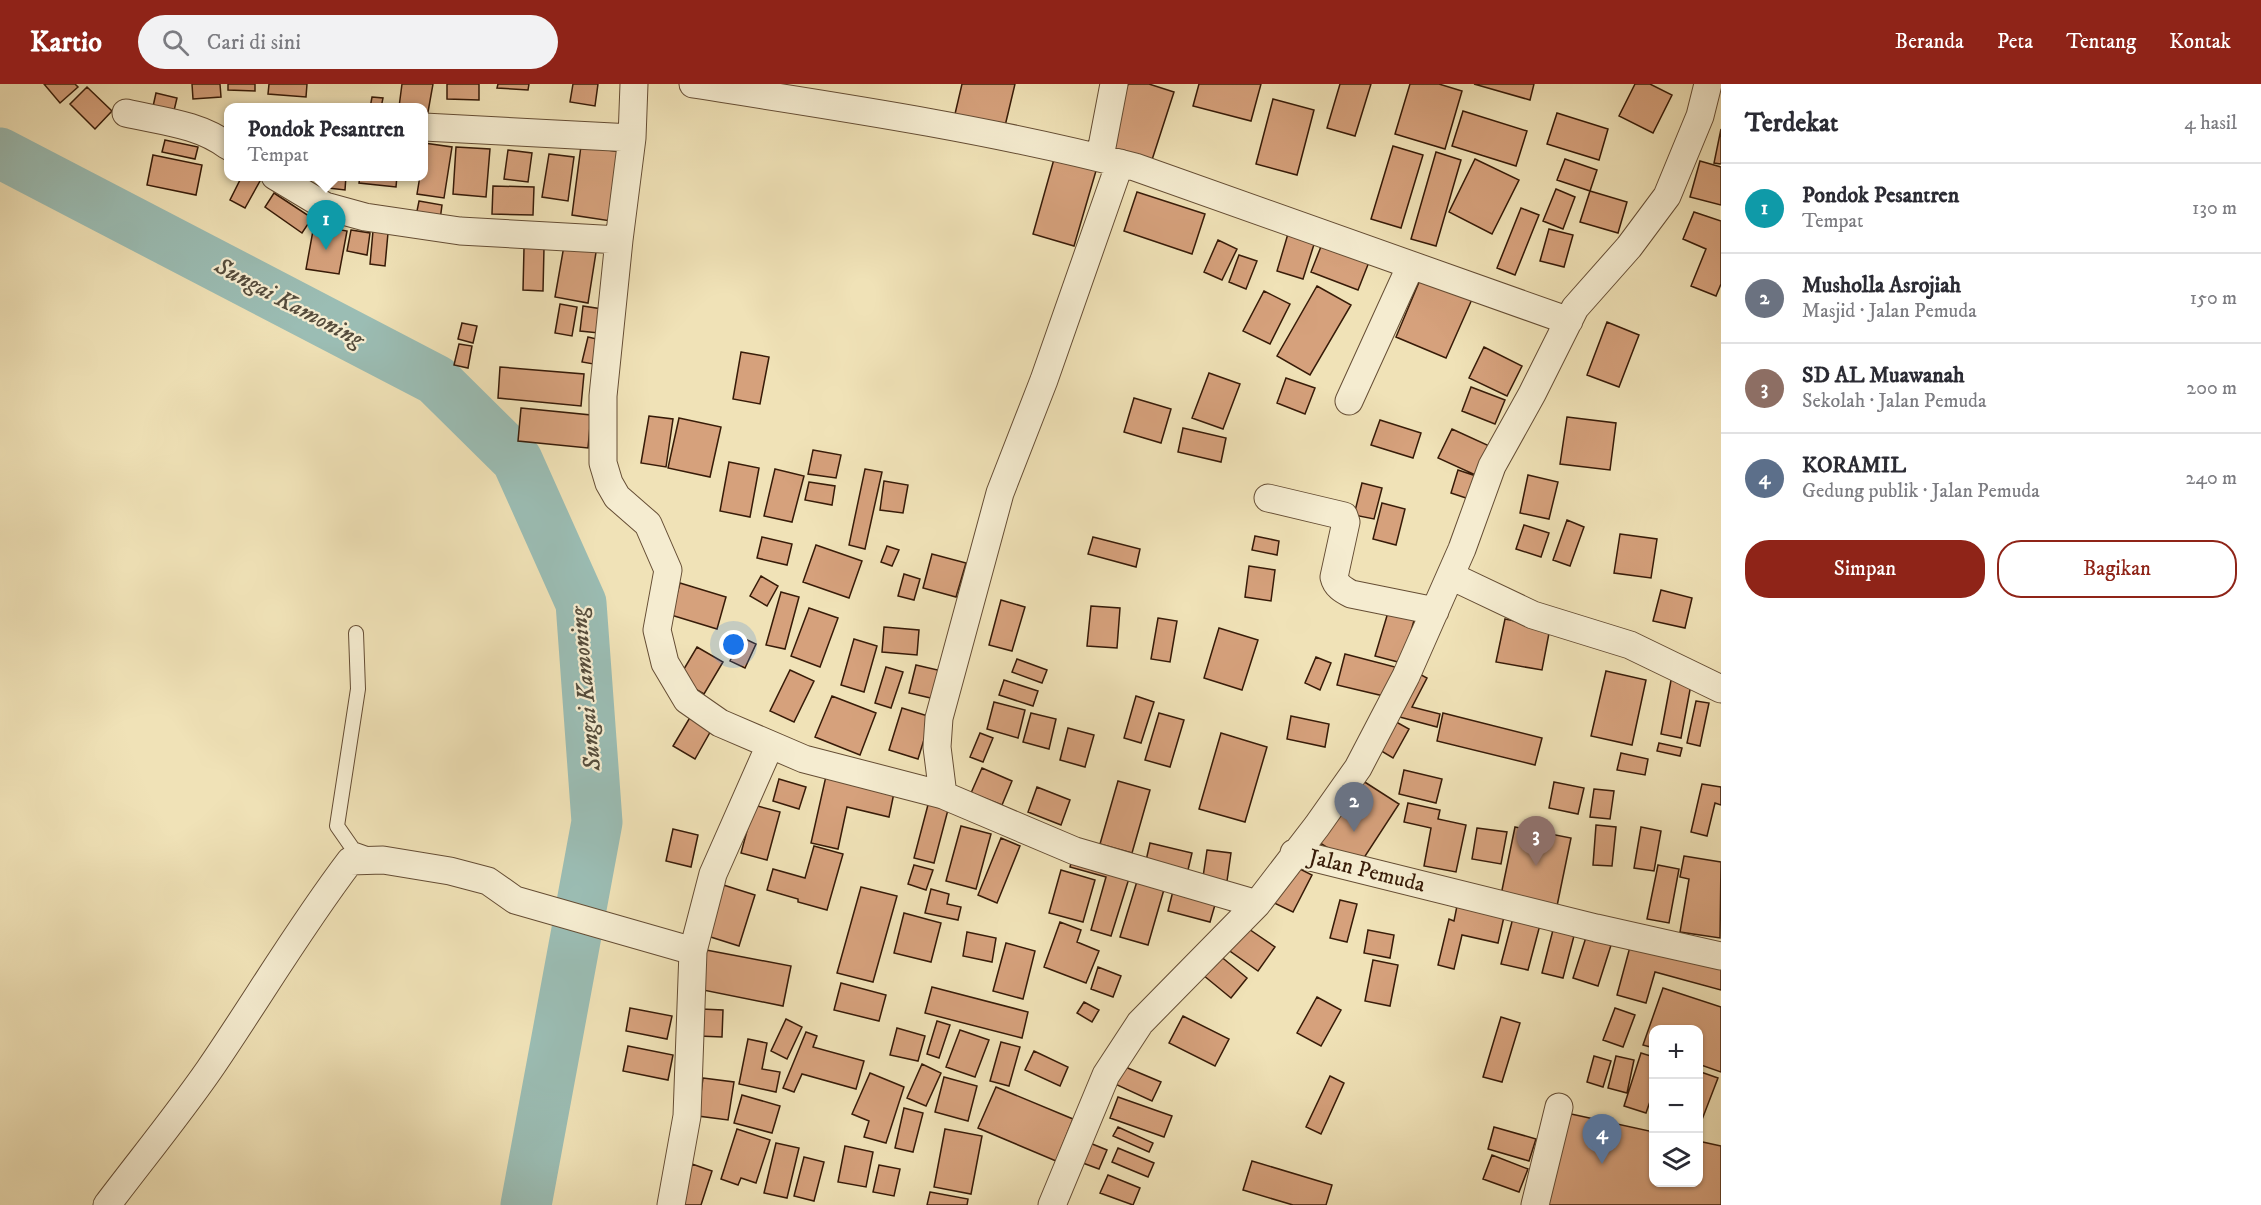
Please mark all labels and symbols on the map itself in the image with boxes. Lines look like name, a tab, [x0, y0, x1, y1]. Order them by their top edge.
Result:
pin: 1	[306, 200, 346, 250]
water label: Sungai Kamoning	[209, 251, 371, 356]
water label: Sungai Kamoning	[564, 604, 608, 773]
your location	[719, 630, 748, 659]
pin: 2	[1334, 782, 1374, 832]
pin: 3	[1516, 816, 1556, 866]
street label: Jalan Pemuda	[1304, 843, 1429, 899]
pin: 4	[1582, 1114, 1622, 1164]

